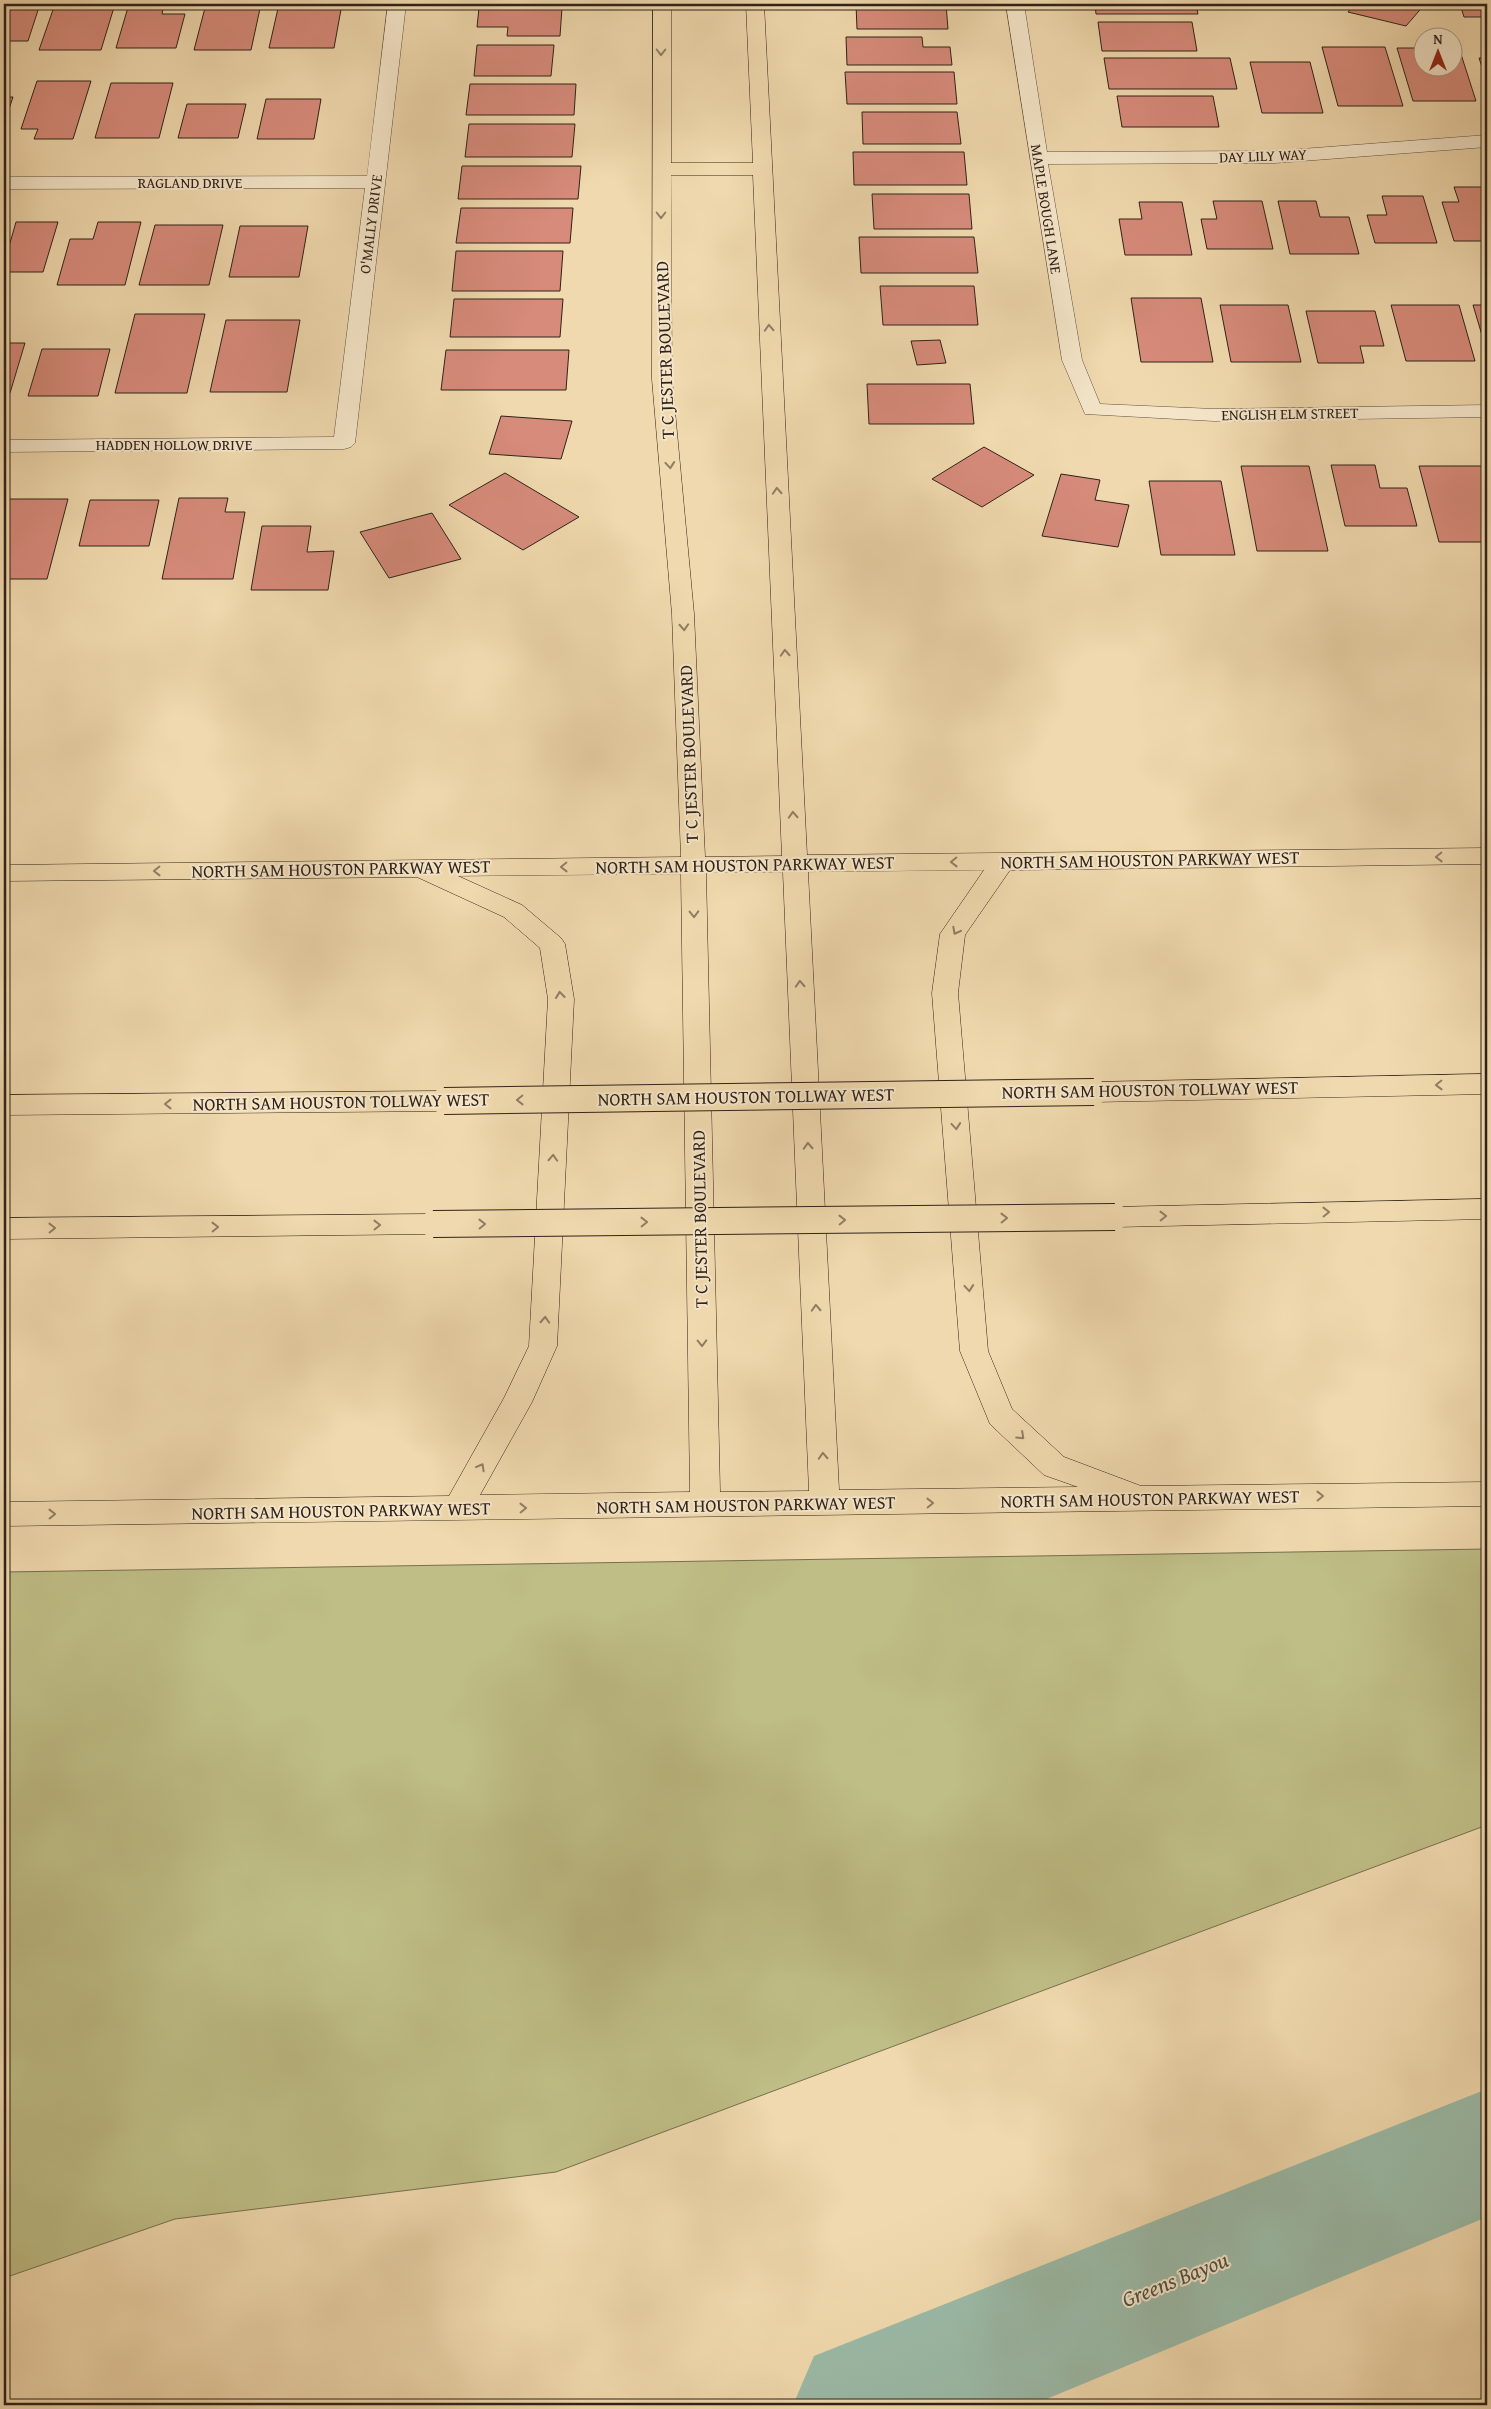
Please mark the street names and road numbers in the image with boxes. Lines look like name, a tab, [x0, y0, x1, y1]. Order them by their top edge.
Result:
street label: MAPLE BOUGH LANE	[1026, 143, 1067, 276]
street label: DAY LILY WAY	[1219, 143, 1307, 168]
street label: RAGLAND DRIVE	[138, 172, 243, 193]
street label: O'MALLY DRIVE	[354, 173, 387, 275]
street label: T C JESTER BOULEVARD	[648, 261, 681, 439]
street label: ENGLISH ELM STREET	[1221, 402, 1359, 425]
street label: HADDEN HOLLOW DRIVE	[96, 434, 253, 455]
street label: T C JESTER BOULEVARD	[672, 665, 705, 843]
street label: NORTH SAM HOUSTON PARKWAY WEST	[1000, 843, 1300, 876]
street label: NORTH SAM HOUSTON PARKWAY WEST	[595, 848, 895, 881]
street label: NORTH SAM HOUSTON PARKWAY WEST	[191, 852, 491, 885]
street label: NORTH SAM HOUSTON TOLLWAY WEST	[1001, 1073, 1299, 1106]
street label: NORTH SAM HOUSTON TOLLWAY WEST	[597, 1080, 895, 1113]
street label: NORTH SAM HOUSTON TOLLWAY WEST	[192, 1085, 490, 1118]
street label: T C JESTER BOULEVARD	[684, 1130, 715, 1308]
street label: NORTH SAM HOUSTON PARKWAY WEST	[1000, 1482, 1300, 1515]
street label: NORTH SAM HOUSTON PARKWAY WEST	[596, 1488, 896, 1521]
street label: NORTH SAM HOUSTON PARKWAY WEST	[191, 1494, 491, 1527]

